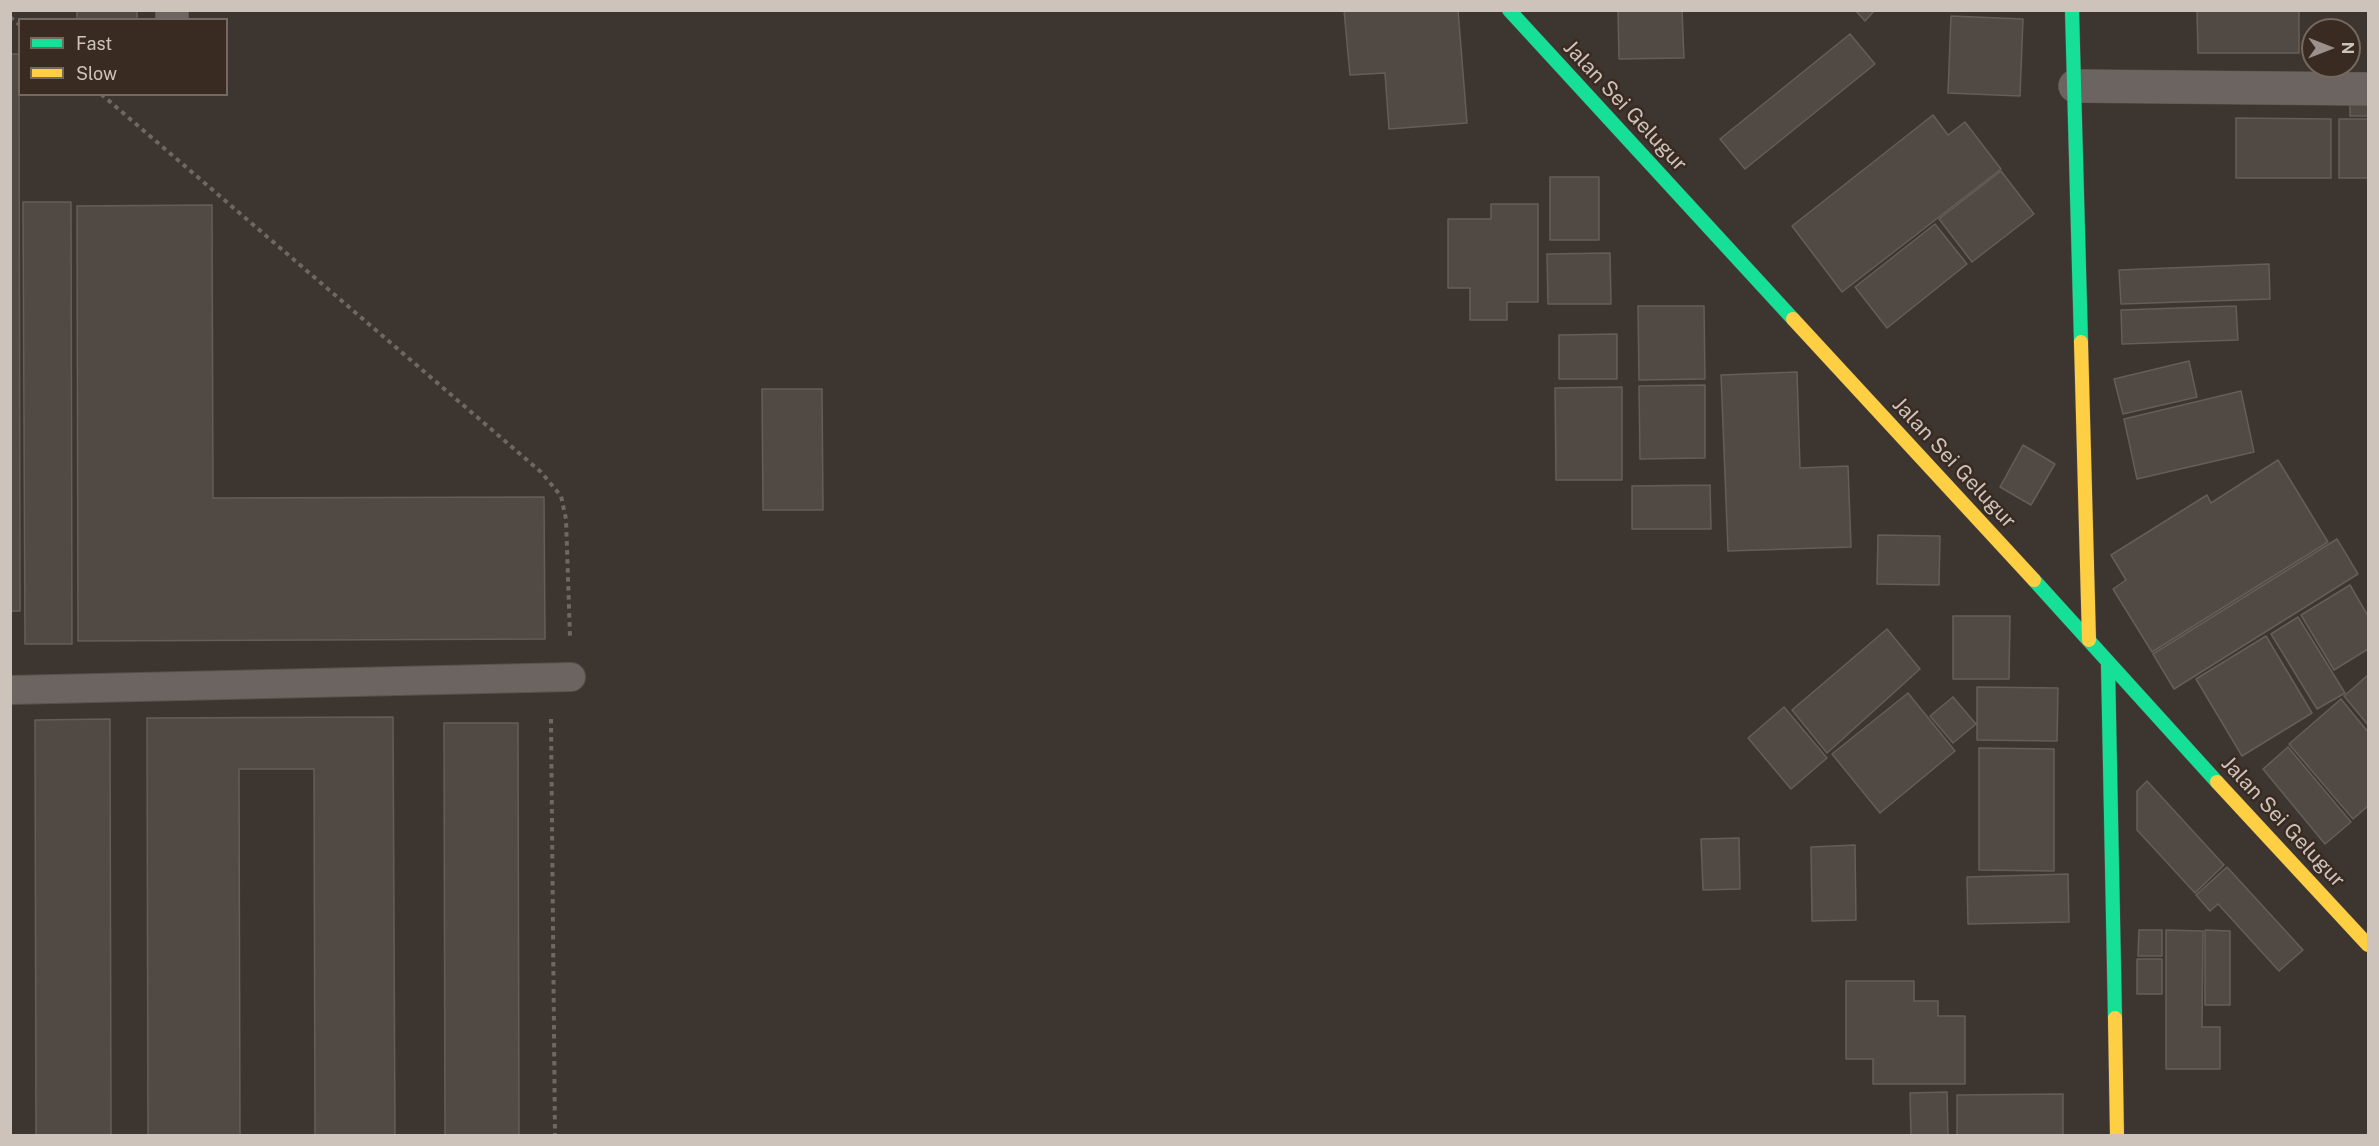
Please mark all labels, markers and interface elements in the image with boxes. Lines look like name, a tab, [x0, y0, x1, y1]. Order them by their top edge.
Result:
legend	[18, 18, 228, 96]
north arrow	[2301, 18, 2361, 78]
text: Fast	[76, 33, 112, 54]
street label: Jalan Sei Gelugur	[1558, 35, 1692, 177]
text: N	[2338, 42, 2357, 54]
text: Slow	[76, 63, 117, 84]
street label: Jalan Sei Gelugur	[1887, 392, 2021, 534]
street label: Jalan Sei Gelugur	[2216, 751, 2350, 893]

